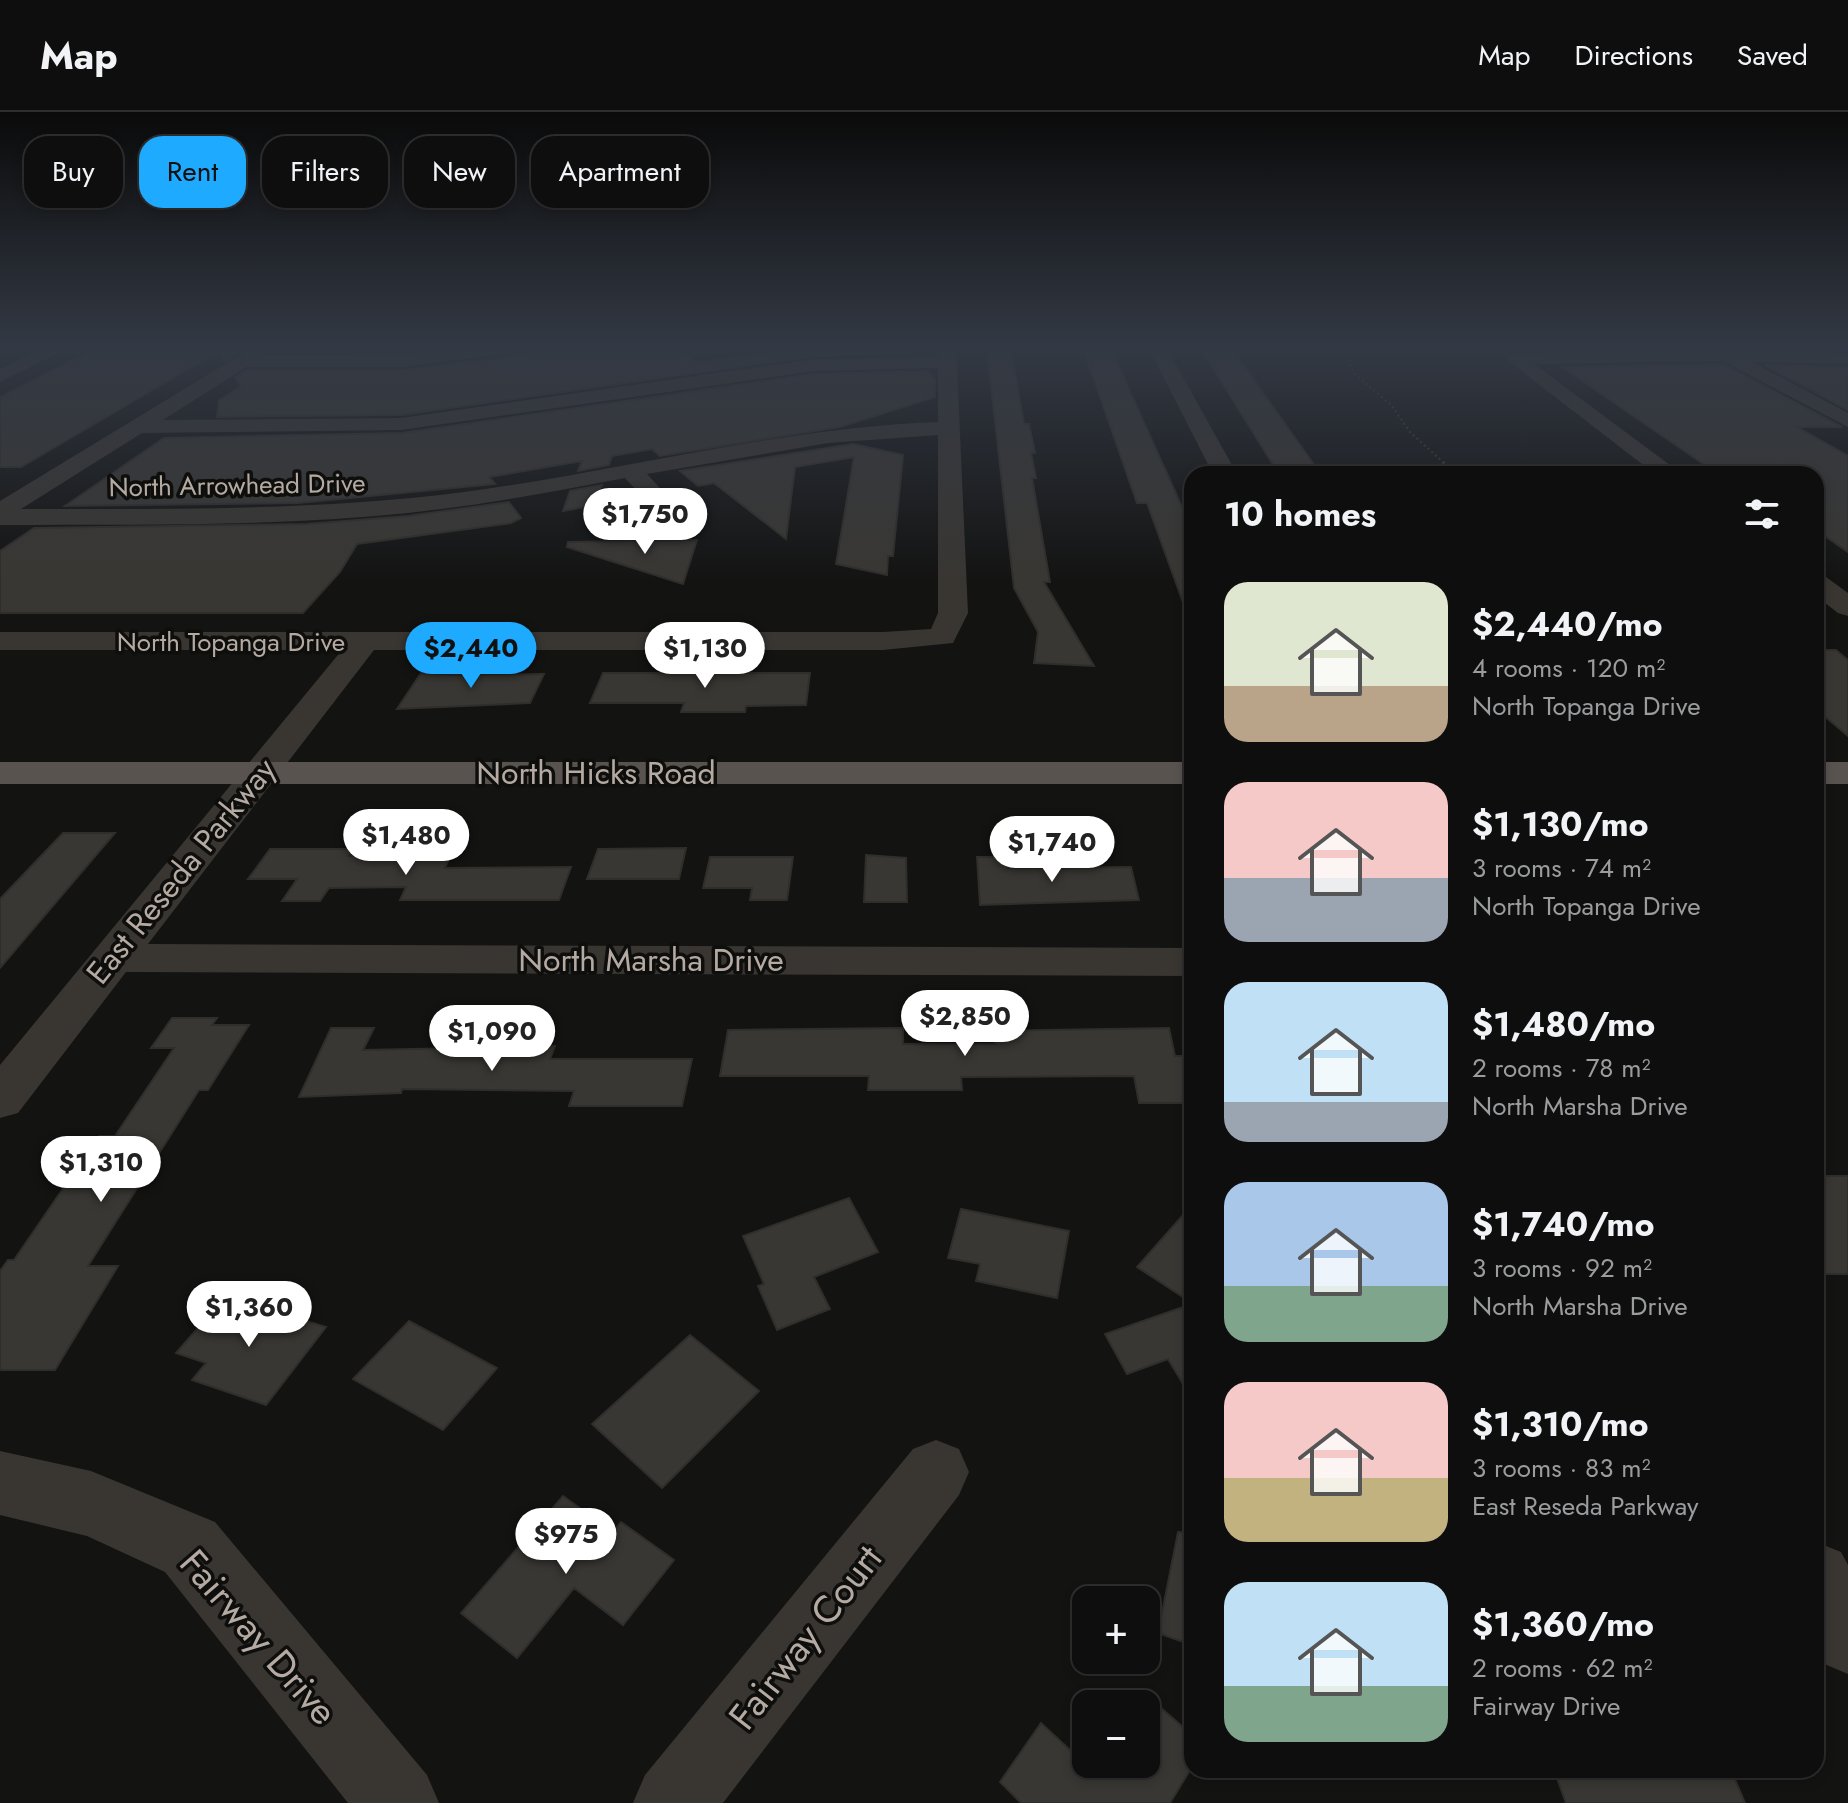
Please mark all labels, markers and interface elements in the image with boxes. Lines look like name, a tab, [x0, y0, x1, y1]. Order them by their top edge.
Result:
text: Map	[40, 28, 118, 83]
text: Map	[1478, 35, 1530, 76]
text: Directions	[1574, 35, 1693, 76]
text: Saved	[1737, 35, 1808, 76]
chip: Buy	[24, 136, 123, 208]
chip: Rent	[139, 136, 246, 208]
chip: Filters	[262, 136, 388, 208]
chip: New	[404, 136, 515, 208]
chip: Apartment	[531, 136, 709, 208]
street label: North Arrowhead Drive	[108, 464, 366, 506]
pin: $1,750	[580, 488, 710, 556]
text: 10 homes	[1224, 490, 1376, 539]
icon: filters	[1740, 492, 1784, 536]
text: $1,750	[601, 495, 689, 533]
text: $2,440/mo	[1472, 600, 1663, 649]
icon: home	[1288, 614, 1384, 710]
pin: $2,440	[406, 622, 536, 690]
pin: $1,130	[640, 622, 770, 690]
street label: North Topanga Drive	[117, 623, 345, 661]
text: $2,440	[423, 629, 519, 667]
text: $1,130	[663, 629, 747, 667]
text: 4 rooms · 120 m²	[1472, 649, 1665, 687]
text: North Topanga Drive	[1472, 687, 1701, 725]
street label: East Reseda Parkway	[75, 748, 287, 994]
street label: North Hicks Road	[476, 750, 716, 796]
text: $1,130/mo	[1472, 800, 1649, 849]
pin: $1,480	[341, 809, 471, 877]
icon: home	[1288, 814, 1384, 910]
text: $1,480	[361, 816, 451, 854]
pin: $1,740	[987, 816, 1117, 884]
text: $1,740	[1008, 823, 1096, 861]
text: 3 rooms · 74 m²	[1472, 849, 1651, 887]
text: North Topanga Drive	[1472, 887, 1701, 925]
street label: North Marsha Drive	[518, 937, 784, 983]
pin: $2,850	[900, 990, 1030, 1058]
text: $2,850	[919, 997, 1011, 1035]
text: $1,480/mo	[1472, 1000, 1655, 1049]
pin: $1,090	[427, 1005, 557, 1073]
text: $1,090	[447, 1012, 537, 1050]
icon: home	[1288, 1014, 1384, 1110]
text: 2 rooms · 78 m²	[1472, 1049, 1651, 1087]
text: North Marsha Drive	[1472, 1087, 1688, 1125]
pin: $1,310	[36, 1136, 166, 1204]
text: $1,310	[59, 1143, 143, 1181]
text: $1,740/mo	[1472, 1200, 1654, 1249]
icon: home	[1288, 1214, 1384, 1310]
text: 3 rooms · 92 m²	[1472, 1249, 1652, 1287]
pin: $1,360	[184, 1281, 314, 1349]
text: North Marsha Drive	[1472, 1287, 1688, 1325]
text: $1,360	[205, 1288, 293, 1326]
text: $1,310/mo	[1472, 1400, 1649, 1449]
icon: home	[1288, 1414, 1384, 1510]
text: 3 rooms · 83 m²	[1472, 1449, 1651, 1487]
text: East Reseda Parkway	[1472, 1487, 1699, 1525]
pin: $975	[519, 1508, 613, 1576]
text: $975	[533, 1515, 599, 1553]
street label: Fairway Court	[715, 1533, 895, 1741]
street label: Fairway Drive	[167, 1537, 351, 1737]
map controls	[1072, 1586, 1160, 1778]
button: +	[1072, 1586, 1160, 1674]
text: $1,360/mo	[1472, 1600, 1654, 1649]
icon: home	[1288, 1614, 1384, 1710]
text: 2 rooms · 62 m²	[1472, 1649, 1653, 1687]
text: Fairway Drive	[1472, 1687, 1620, 1725]
button: −	[1072, 1690, 1160, 1778]

